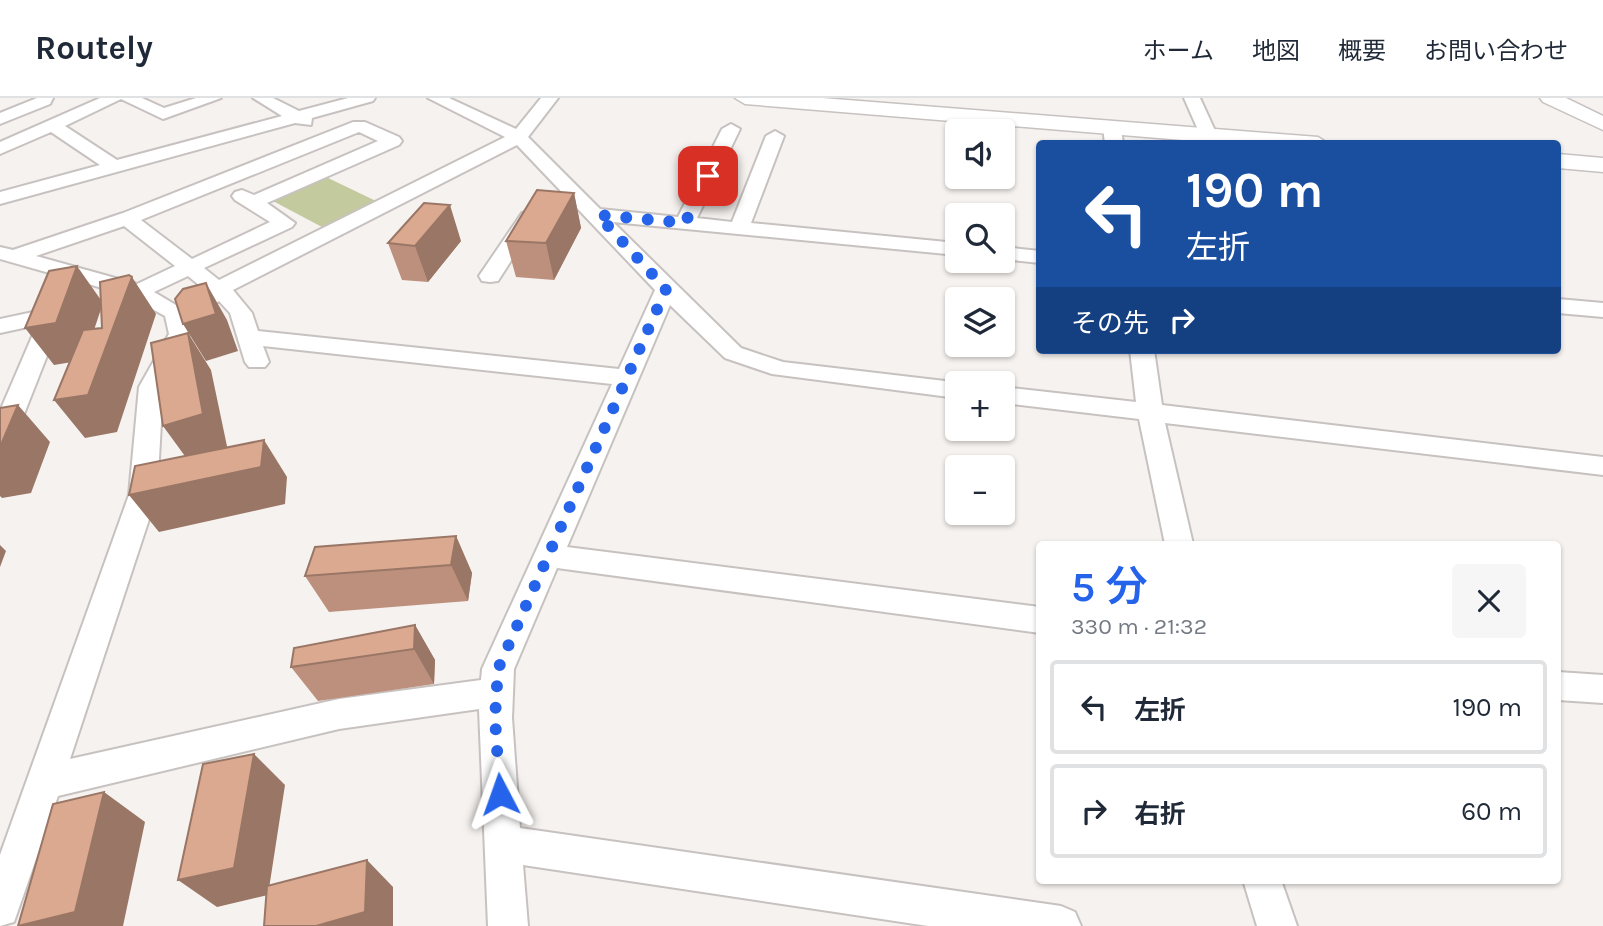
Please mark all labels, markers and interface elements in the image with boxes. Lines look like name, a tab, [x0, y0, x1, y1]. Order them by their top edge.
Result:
text: Routely	[35, 29, 153, 67]
text: ホーム	[1143, 37, 1214, 65]
text: 地図	[1252, 37, 1300, 65]
text: 概要	[1338, 37, 1386, 65]
text: お問い合わせ	[1424, 37, 1568, 65]
map controls	[945, 119, 1015, 525]
button: sound	[945, 119, 1015, 189]
pin	[678, 146, 738, 206]
icon: arrive	[689, 157, 727, 195]
text: 190 m	[1186, 162, 1323, 219]
icon: left	[1071, 168, 1162, 259]
button: search	[945, 203, 1015, 273]
text: 左折	[1186, 229, 1250, 266]
button: layers	[945, 287, 1015, 357]
icon: right	[1163, 301, 1201, 339]
text: その先	[1071, 308, 1149, 339]
button: +	[945, 371, 1015, 441]
button: −	[945, 455, 1015, 525]
text: 5 分	[1071, 562, 1148, 612]
button: close	[1452, 564, 1526, 638]
text: 330 m · 21:32	[1071, 613, 1207, 640]
icon: left	[1075, 688, 1113, 726]
text: 190 m	[1452, 692, 1522, 723]
text: 左折	[1134, 695, 1186, 726]
position arrow	[463, 757, 537, 831]
icon: right	[1075, 792, 1113, 830]
text: 60 m	[1461, 796, 1522, 827]
text: 右折	[1134, 799, 1186, 830]

